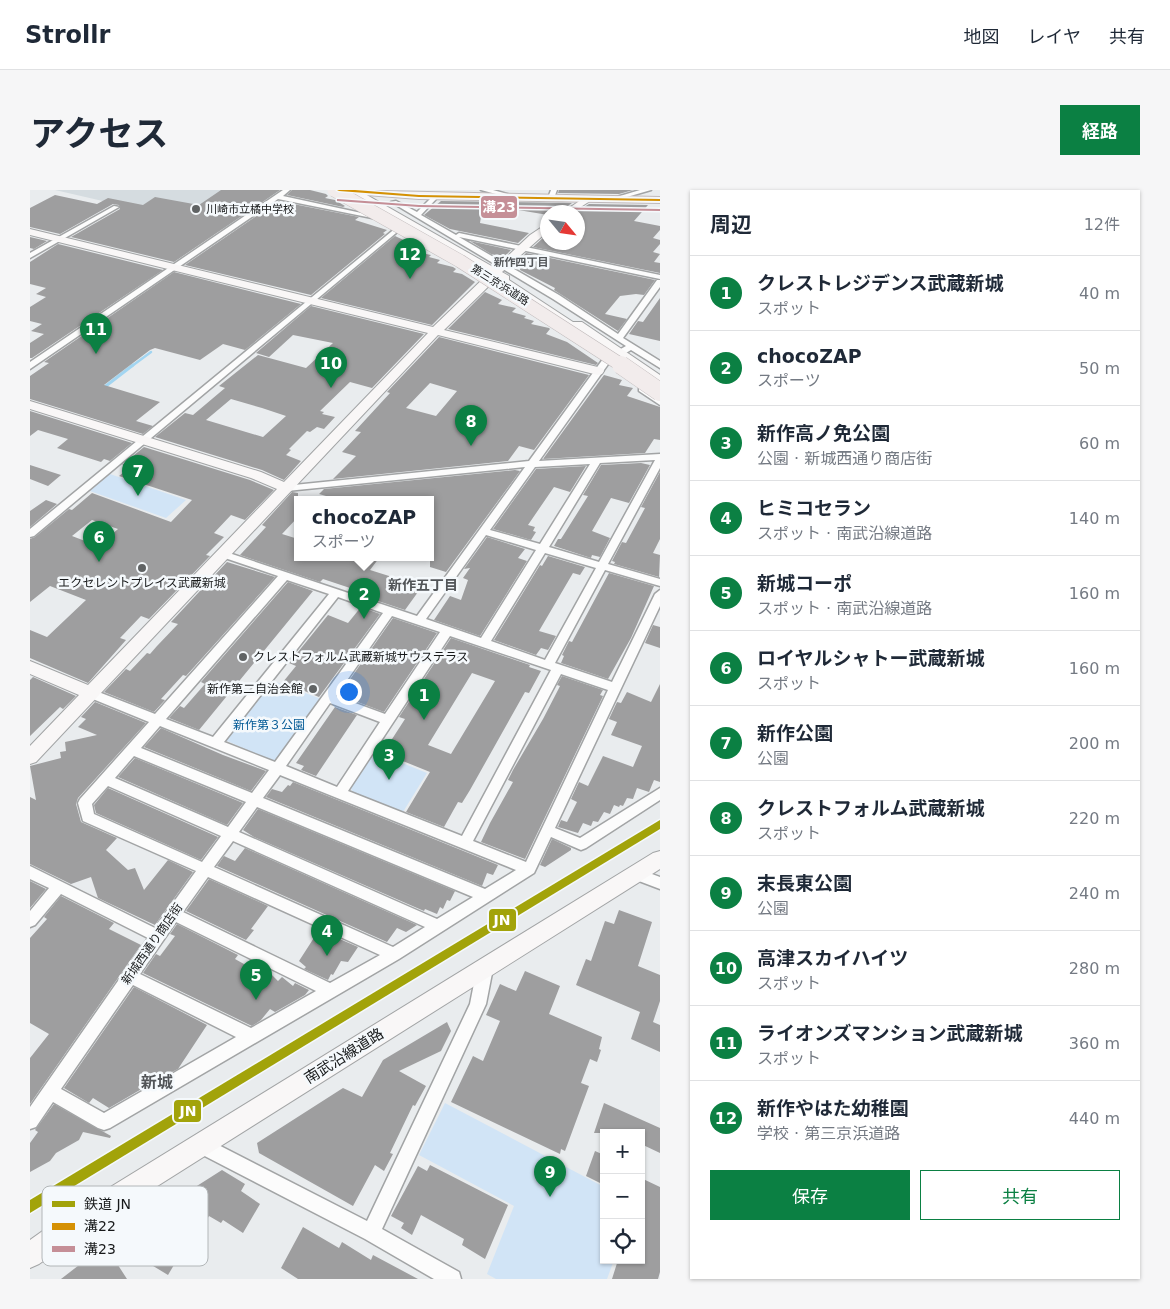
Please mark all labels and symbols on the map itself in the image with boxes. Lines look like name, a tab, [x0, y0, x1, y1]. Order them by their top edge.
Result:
line badge: 溝23	[480, 195, 518, 219]
text: 溝23	[482, 199, 516, 215]
marker: 川崎市立橘中学校	[190, 203, 202, 215]
place label: 川崎市立橘中学校	[206, 203, 294, 216]
north arrow	[540, 205, 585, 250]
pin: 12	[394, 238, 426, 279]
district label: 新作四丁目	[494, 256, 549, 269]
street label: 第三京浜道路	[469, 262, 531, 308]
pin: 11	[80, 313, 112, 354]
pin: 10	[315, 347, 347, 388]
pin: 8	[455, 405, 487, 446]
pin: 7	[122, 455, 154, 496]
pin: 6	[83, 521, 115, 562]
marker: エクセレントプレイス武蔵新城	[136, 562, 148, 574]
place label: エクセレントプレイス武蔵新城	[58, 576, 226, 590]
district label: 新作五丁目	[388, 577, 458, 593]
pin: 2	[348, 578, 380, 619]
place label: クレストフォルム武蔵新城サウステラス	[253, 650, 469, 664]
marker: クレストフォルム武蔵新城サウステラス	[237, 651, 249, 663]
your location	[336, 679, 362, 705]
pin: 1	[408, 679, 440, 720]
place label: 新作第二自治会館	[207, 682, 303, 696]
marker: 新作第二自治会館	[307, 683, 319, 695]
park label: 新作第３公園	[233, 718, 305, 732]
pin: 3	[373, 739, 405, 780]
street label: 新城西通り商店街	[119, 901, 185, 987]
line badge: JN	[488, 908, 517, 932]
text: JN	[493, 912, 510, 928]
pin: 4	[311, 915, 343, 956]
pin: 5	[240, 959, 272, 1000]
street label: 南武沿線道路	[301, 1025, 387, 1087]
district label: 新城	[141, 1073, 173, 1092]
line badge: JN	[173, 1099, 202, 1123]
text: JN	[179, 1103, 196, 1119]
pin: 9	[534, 1156, 566, 1197]
legend	[42, 1186, 208, 1266]
text: 鉄道 JN	[84, 1196, 131, 1212]
text: 溝22	[84, 1218, 116, 1234]
text: 溝23	[84, 1241, 116, 1257]

